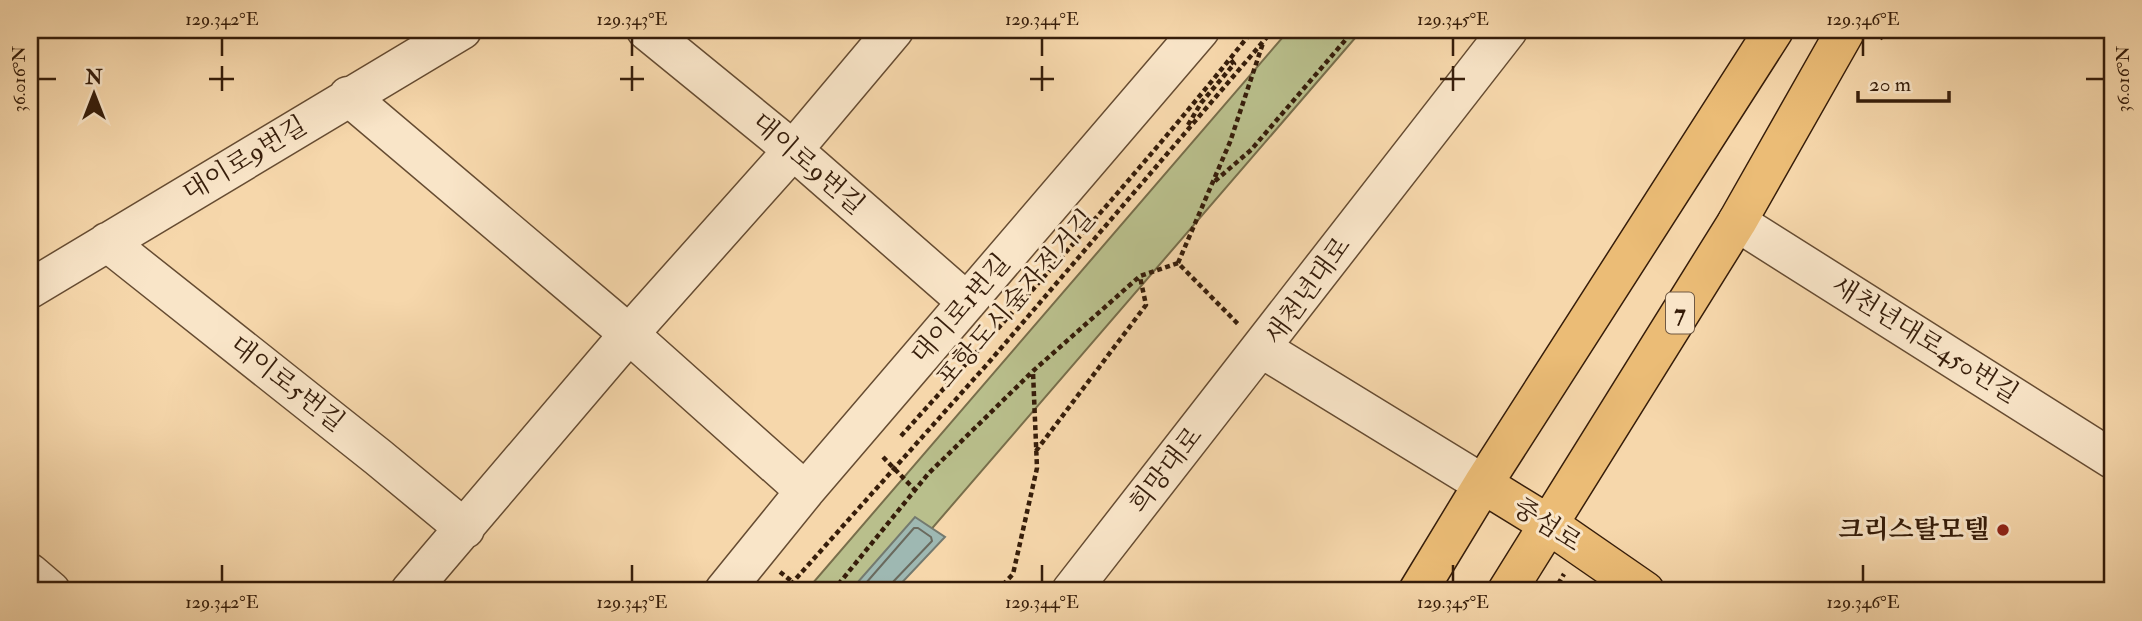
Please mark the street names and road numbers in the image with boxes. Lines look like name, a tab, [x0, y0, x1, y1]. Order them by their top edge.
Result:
street label: 대이로9번길	[745, 106, 871, 222]
street label: 대이로9번길	[177, 110, 313, 208]
street label: 포항도시숲자전거길	[930, 203, 1102, 395]
street label: 새천년대로	[1258, 231, 1358, 351]
street label: 대이로1번길	[905, 248, 1017, 370]
street label: 새천년대로450번길	[1826, 270, 2024, 410]
road number: 7	[1666, 292, 1694, 334]
street label: 대이로5번길	[223, 329, 351, 439]
street label: 희망대로	[1122, 421, 1210, 519]
street label: 중섬로	[1507, 491, 1587, 559]

